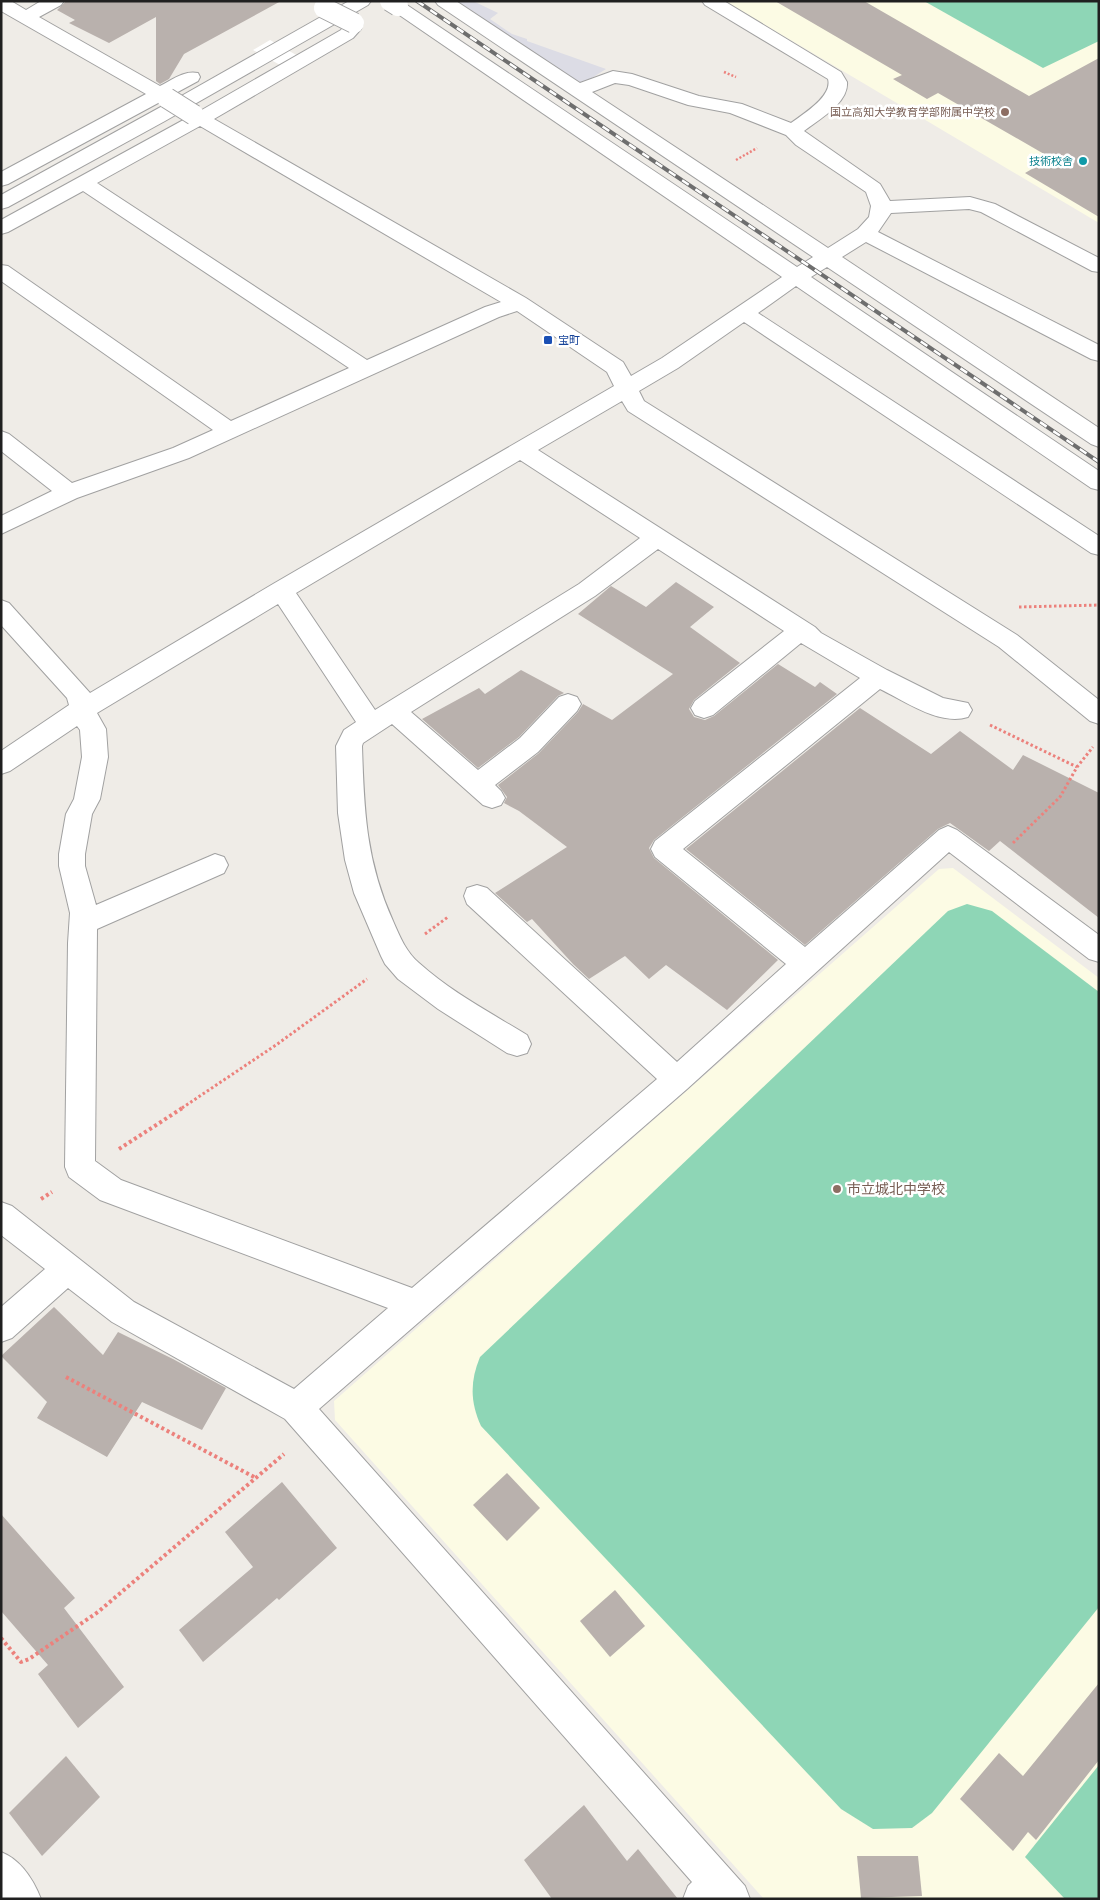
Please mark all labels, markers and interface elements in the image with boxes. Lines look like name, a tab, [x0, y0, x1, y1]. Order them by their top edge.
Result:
place label: 国立高知大学教育学部附属中学校	[830, 105, 995, 119]
marker: 国立高知大学教育学部附属中学校	[999, 106, 1011, 118]
place label: 技術校舎	[1029, 154, 1073, 168]
marker: 技術校舎	[1077, 155, 1089, 167]
place label: 宝町	[558, 333, 580, 347]
marker: 宝町	[542, 334, 554, 346]
place label: 市立城北中学校	[847, 1180, 945, 1197]
marker: 市立城北中学校	[831, 1183, 843, 1195]

